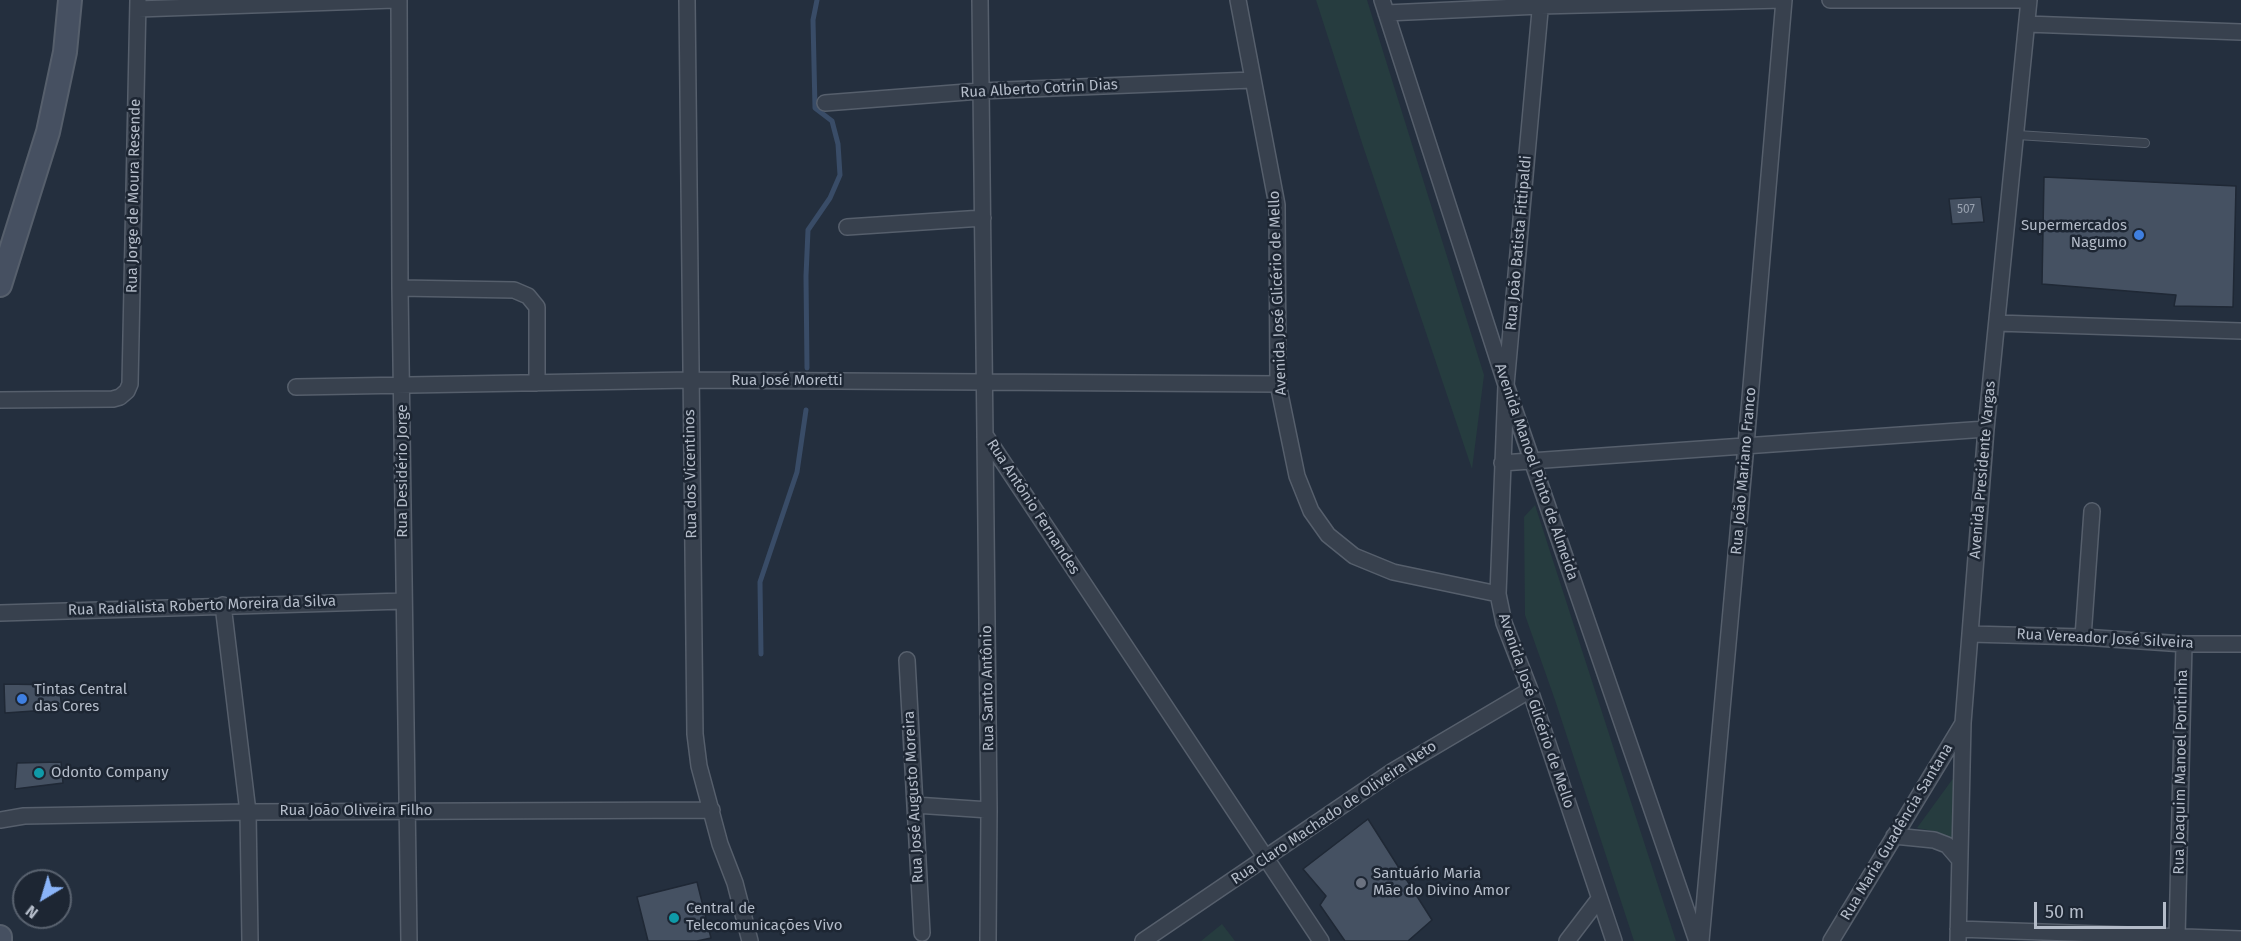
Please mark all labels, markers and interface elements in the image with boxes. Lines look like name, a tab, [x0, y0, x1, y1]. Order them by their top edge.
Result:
street label: Rua Alberto Cotrin Dias	[960, 76, 1118, 102]
street label: Rua Jorge de Moura Resende	[123, 99, 145, 293]
street label: Rua João Batista Fittipaldi	[1502, 155, 1536, 331]
street label: Avenida José Glicério de Mello	[1265, 190, 1291, 396]
house number: 507	[1957, 203, 1975, 217]
place label: Supermercados Nagumo	[2021, 217, 2127, 252]
marker: Supermercados Nagumo	[2132, 228, 2146, 242]
street label: Avenida Manoel Pinto de Almeida	[1490, 361, 1582, 583]
street label: Rua José Moretti	[731, 372, 843, 390]
street label: Avenida Presidente Vargas	[1966, 380, 2000, 560]
street label: Rua João Mariano Franco	[1728, 386, 1760, 556]
street label: Rua Desidério Jorge	[394, 404, 412, 538]
street label: Rua dos Vicentinos	[681, 409, 701, 539]
street label: Rua Antônio Fernandes	[983, 436, 1083, 578]
street label: Rua Radialista Roberto Moreira da Silva	[68, 592, 336, 620]
street label: Avenida José Glicério de Mello	[1494, 611, 1578, 811]
street label: Rua Santo Antônio	[978, 625, 998, 751]
street label: Rua Vereador José Silveira	[2016, 625, 2194, 653]
street label: Rua Joaquim Manoel Pontinha	[2170, 669, 2192, 875]
place label: Tintas Central das Cores	[34, 681, 127, 716]
marker: Tintas Central das Cores	[15, 692, 29, 706]
street label: Rua José Augusto Moreira	[900, 710, 928, 884]
street label: Rua Claro Machado de Oliveira Neto	[1228, 737, 1440, 889]
street label: Rua Maria Guadência Santana	[1837, 740, 1957, 924]
place label: Odonto Company	[51, 764, 169, 782]
marker: Odonto Company	[32, 766, 46, 780]
street label: Rua João Oliveira Filho	[279, 802, 433, 820]
place label: Santuário Maria Mãe do Divino Amor	[1373, 865, 1510, 900]
north arrow	[12, 869, 72, 929]
marker: Santuário Maria Mãe do Divino Amor	[1354, 876, 1368, 890]
scale bar	[2037, 890, 2169, 928]
place label: Central de Telecomunicações Vivo	[686, 900, 842, 935]
text: N	[22, 901, 42, 923]
text: 50 m	[2045, 901, 2084, 923]
marker: Central de Telecomunicações Vivo	[667, 911, 681, 925]

